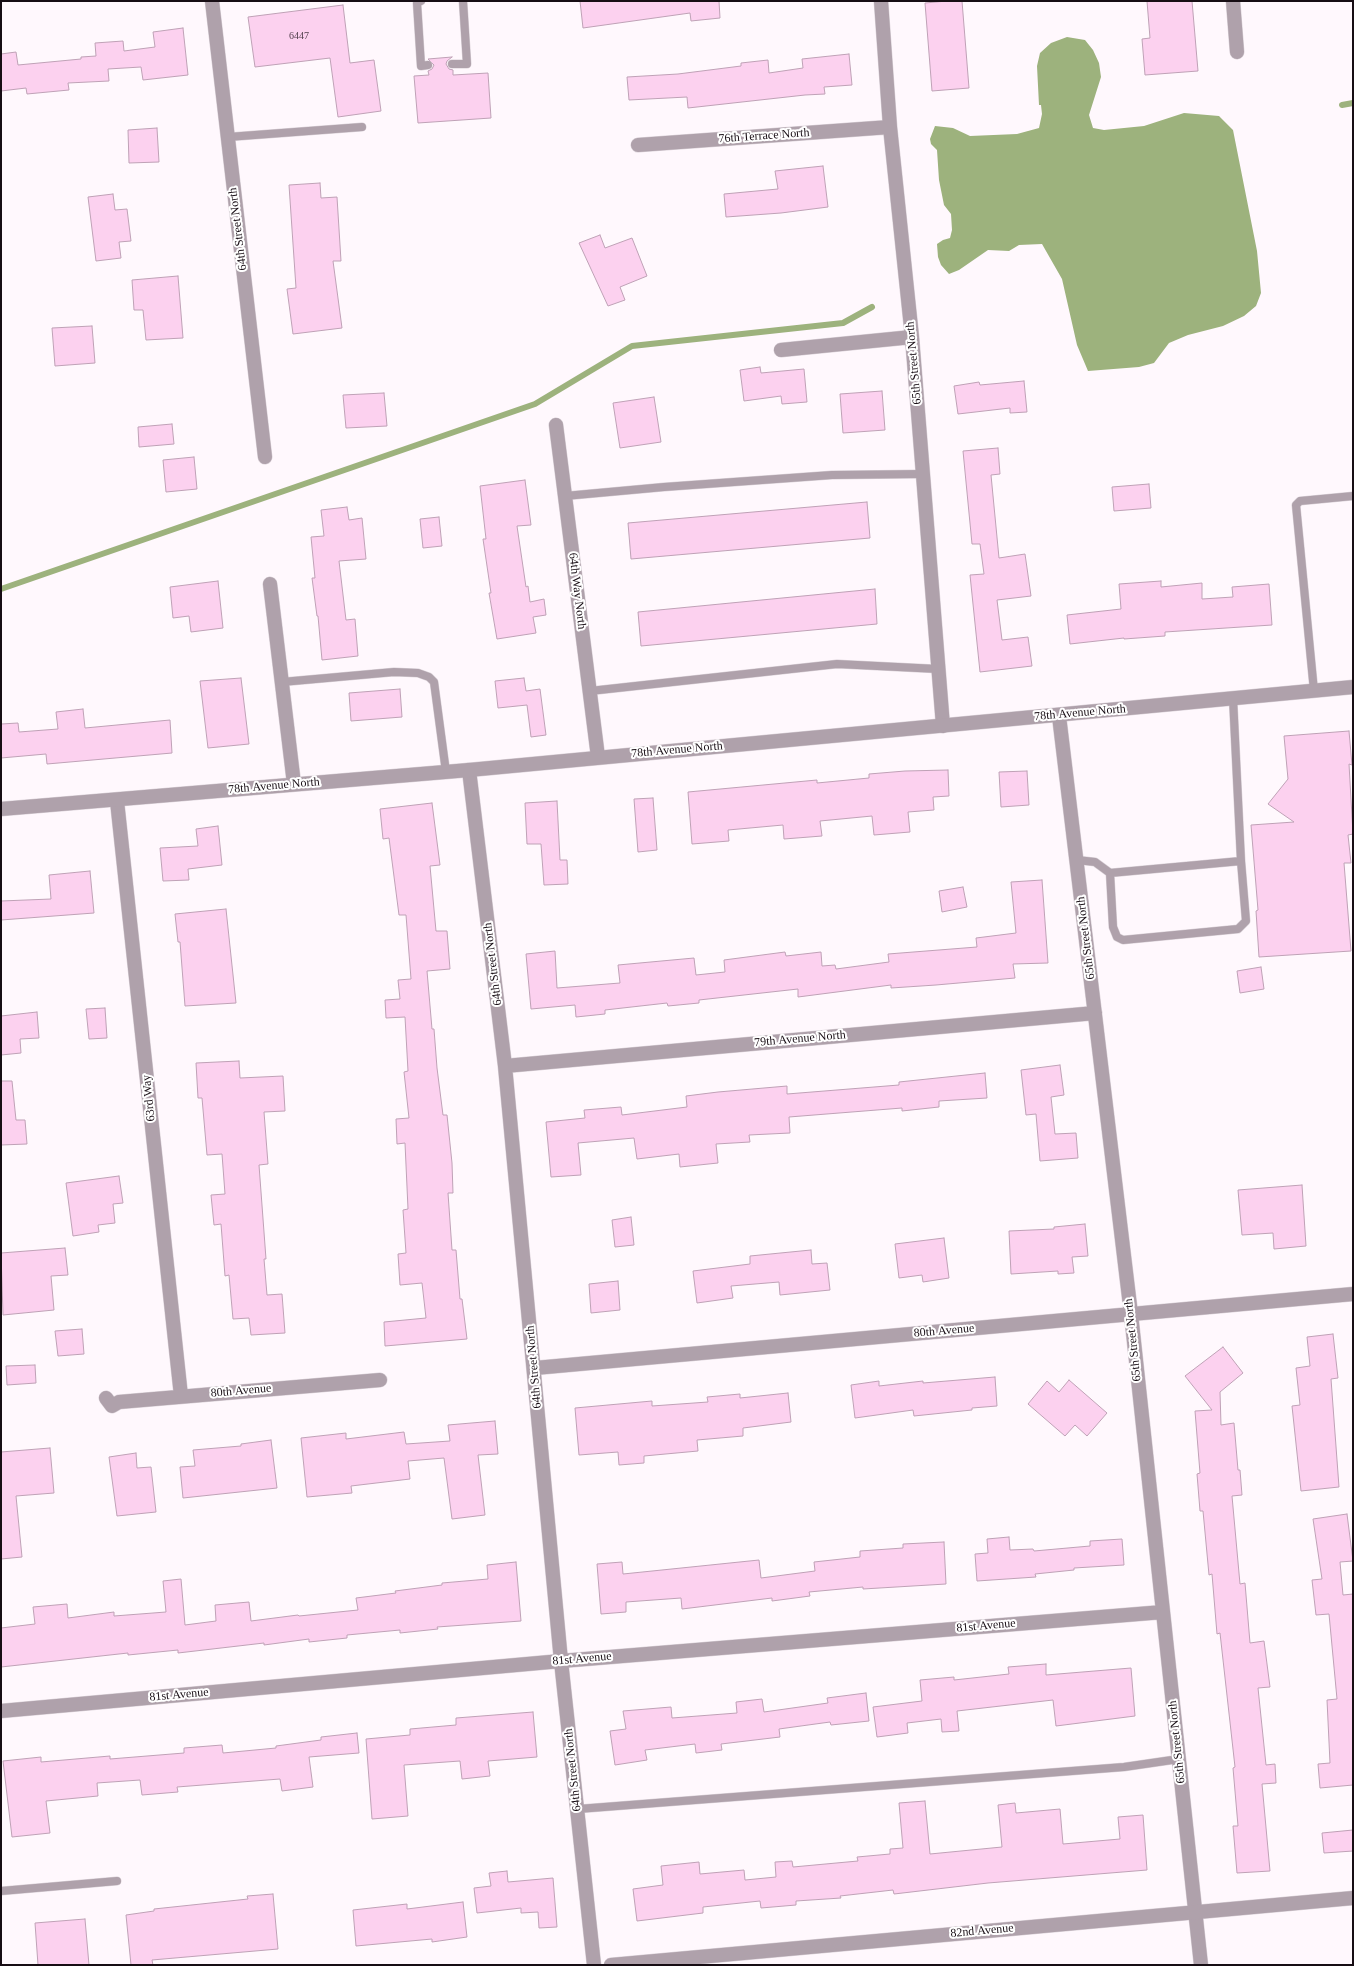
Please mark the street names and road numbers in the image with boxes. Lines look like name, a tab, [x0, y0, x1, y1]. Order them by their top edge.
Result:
street label: 76th Terrace North	[718, 126, 810, 146]
street label: 64th Street North	[226, 187, 250, 271]
street label: 65th Street North	[903, 321, 925, 405]
street label: 64th Way North	[565, 552, 589, 630]
street label: 78th Avenue North	[1034, 702, 1126, 724]
street label: 78th Avenue North	[631, 739, 723, 761]
street label: 78th Avenue North	[228, 775, 320, 797]
street label: 65th Street North	[1074, 896, 1098, 980]
street label: 64th Street North	[481, 922, 505, 1006]
street label: 79th Avenue North	[754, 1028, 846, 1050]
street label: 63rd Way	[139, 1074, 159, 1122]
street label: 65th Street North	[1121, 1298, 1145, 1382]
street label: 80th Avenue	[913, 1321, 975, 1341]
street label: 64th Street North	[523, 1325, 545, 1409]
street label: 80th Avenue	[210, 1381, 272, 1401]
street label: 81st Avenue	[956, 1616, 1016, 1636]
street label: 81st Avenue	[552, 1649, 612, 1669]
street label: 81st Avenue	[149, 1685, 209, 1705]
street label: 65th Street North	[1165, 1700, 1189, 1784]
street label: 64th Street North	[561, 1728, 585, 1812]
street label: 82nd Avenue	[950, 1921, 1014, 1941]

